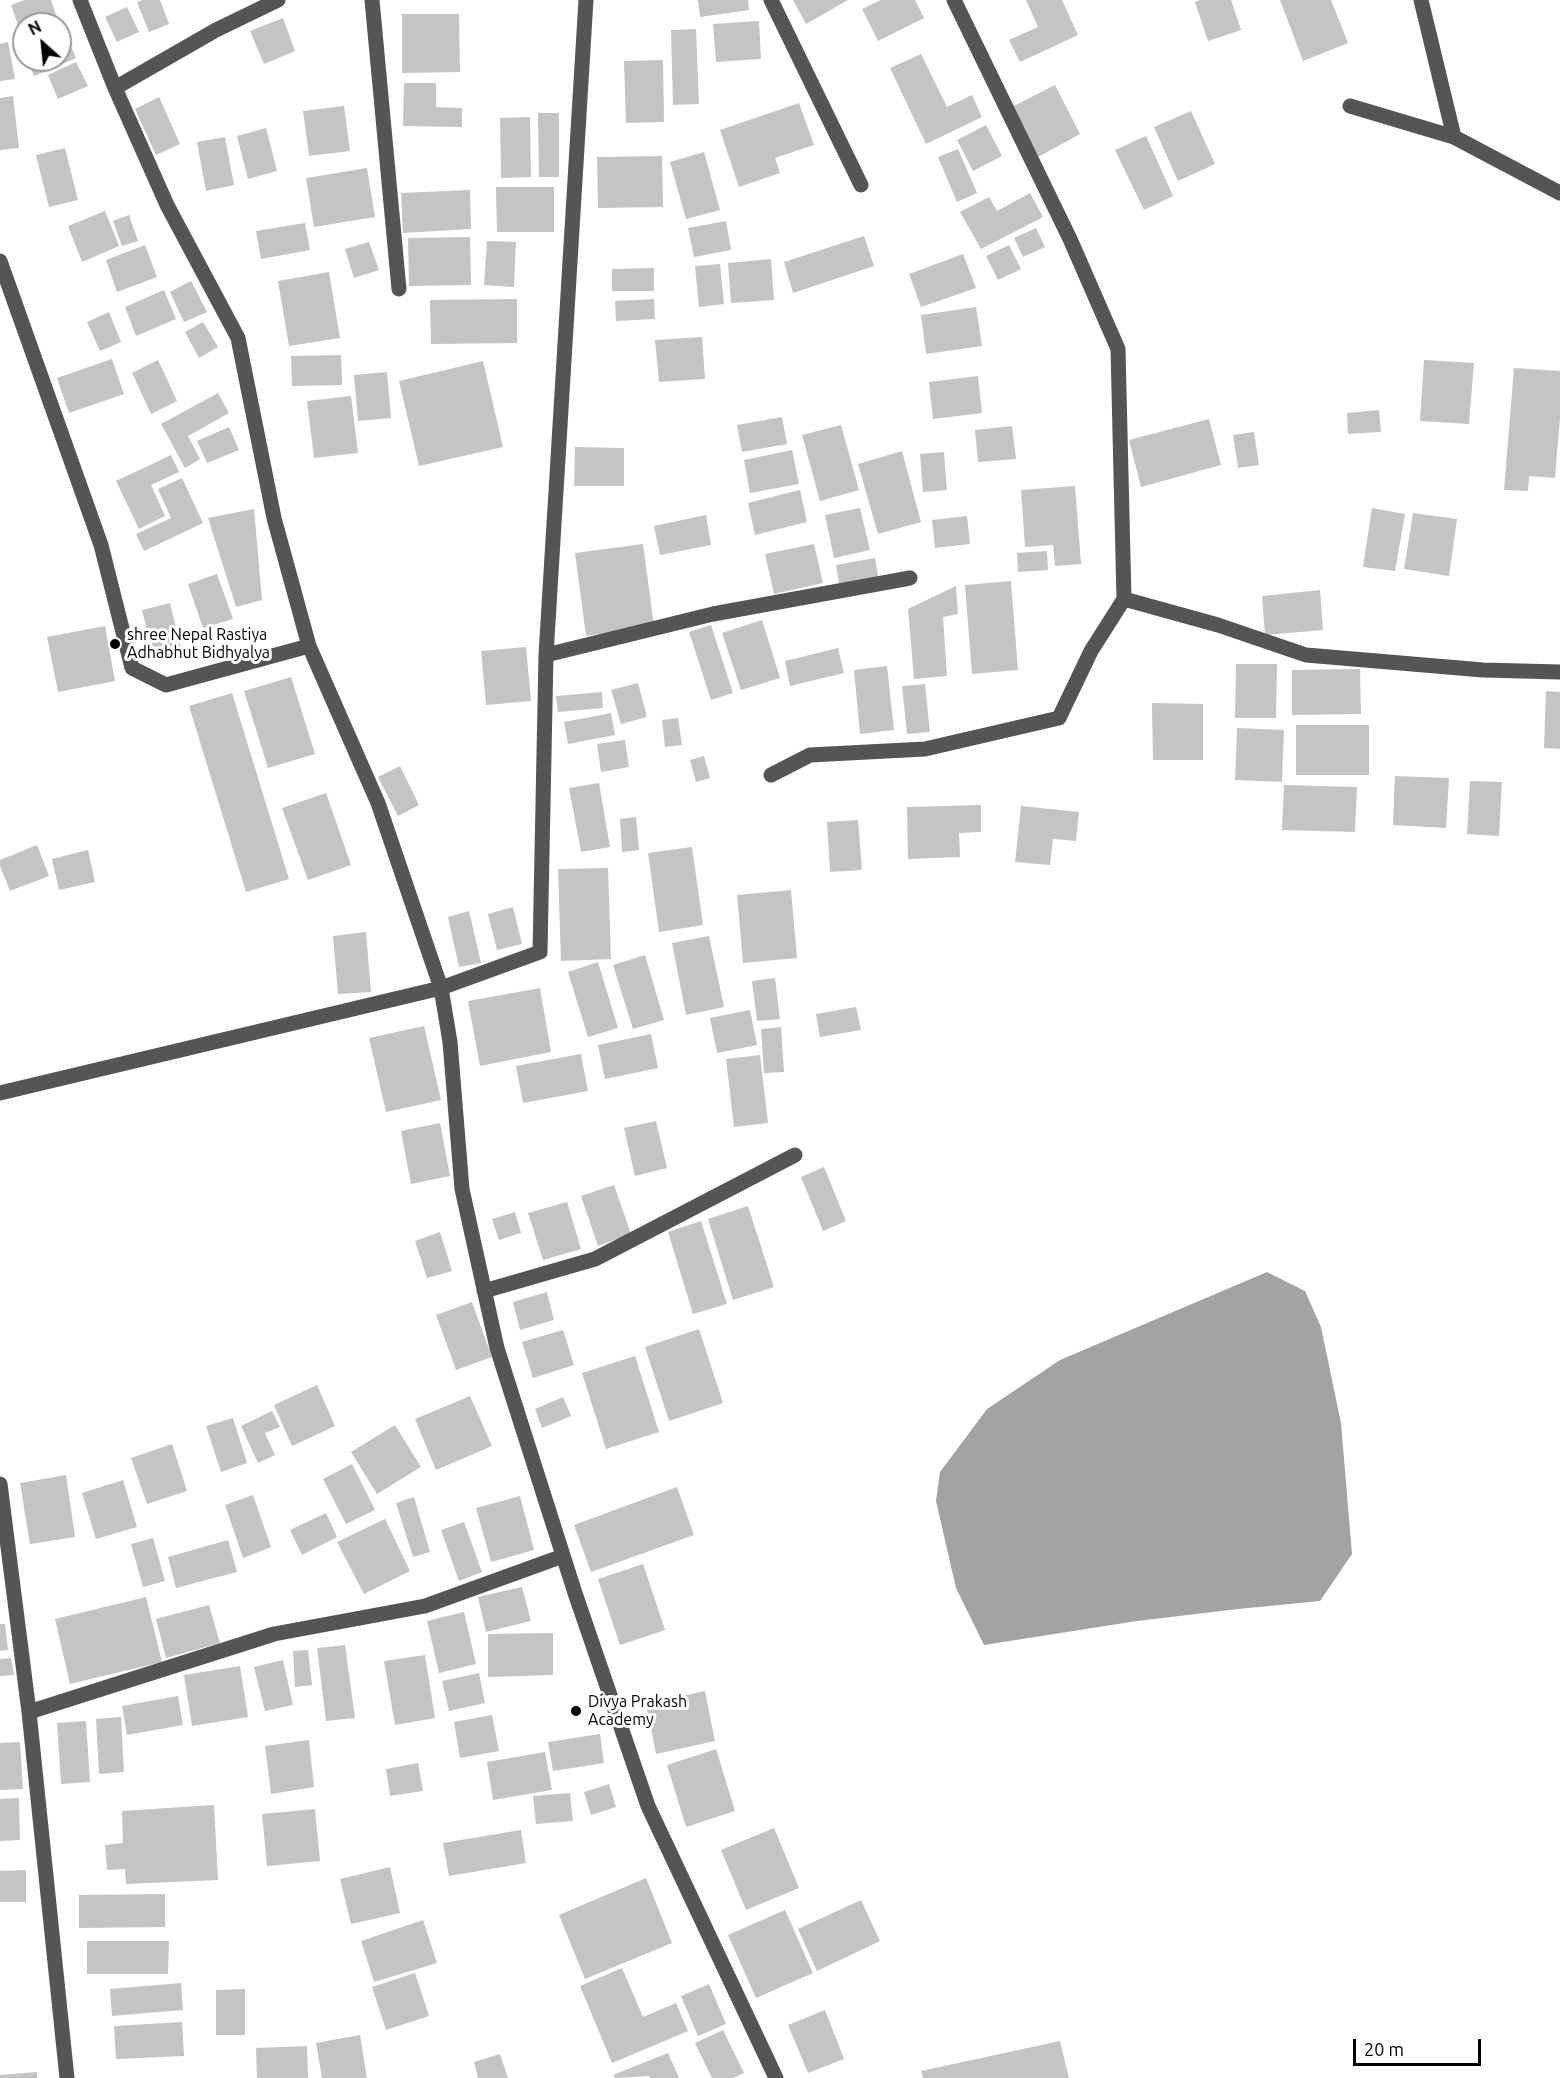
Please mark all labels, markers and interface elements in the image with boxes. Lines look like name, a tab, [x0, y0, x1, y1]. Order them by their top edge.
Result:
north arrow	[12, 12, 72, 72]
text: N	[25, 17, 44, 38]
place label: shree Nepal Rastiya Adhabhut Bidhyalya	[127, 625, 270, 663]
marker: shree Nepal Rastiya Adhabhut Bidhyalya	[108, 637, 122, 651]
place label: Divya Prakash Academy	[588, 1692, 687, 1730]
marker: Divya Prakash Academy	[569, 1704, 583, 1718]
scale bar	[1356, 2027, 1484, 2065]
text: 20 m	[1364, 2039, 1404, 2059]

